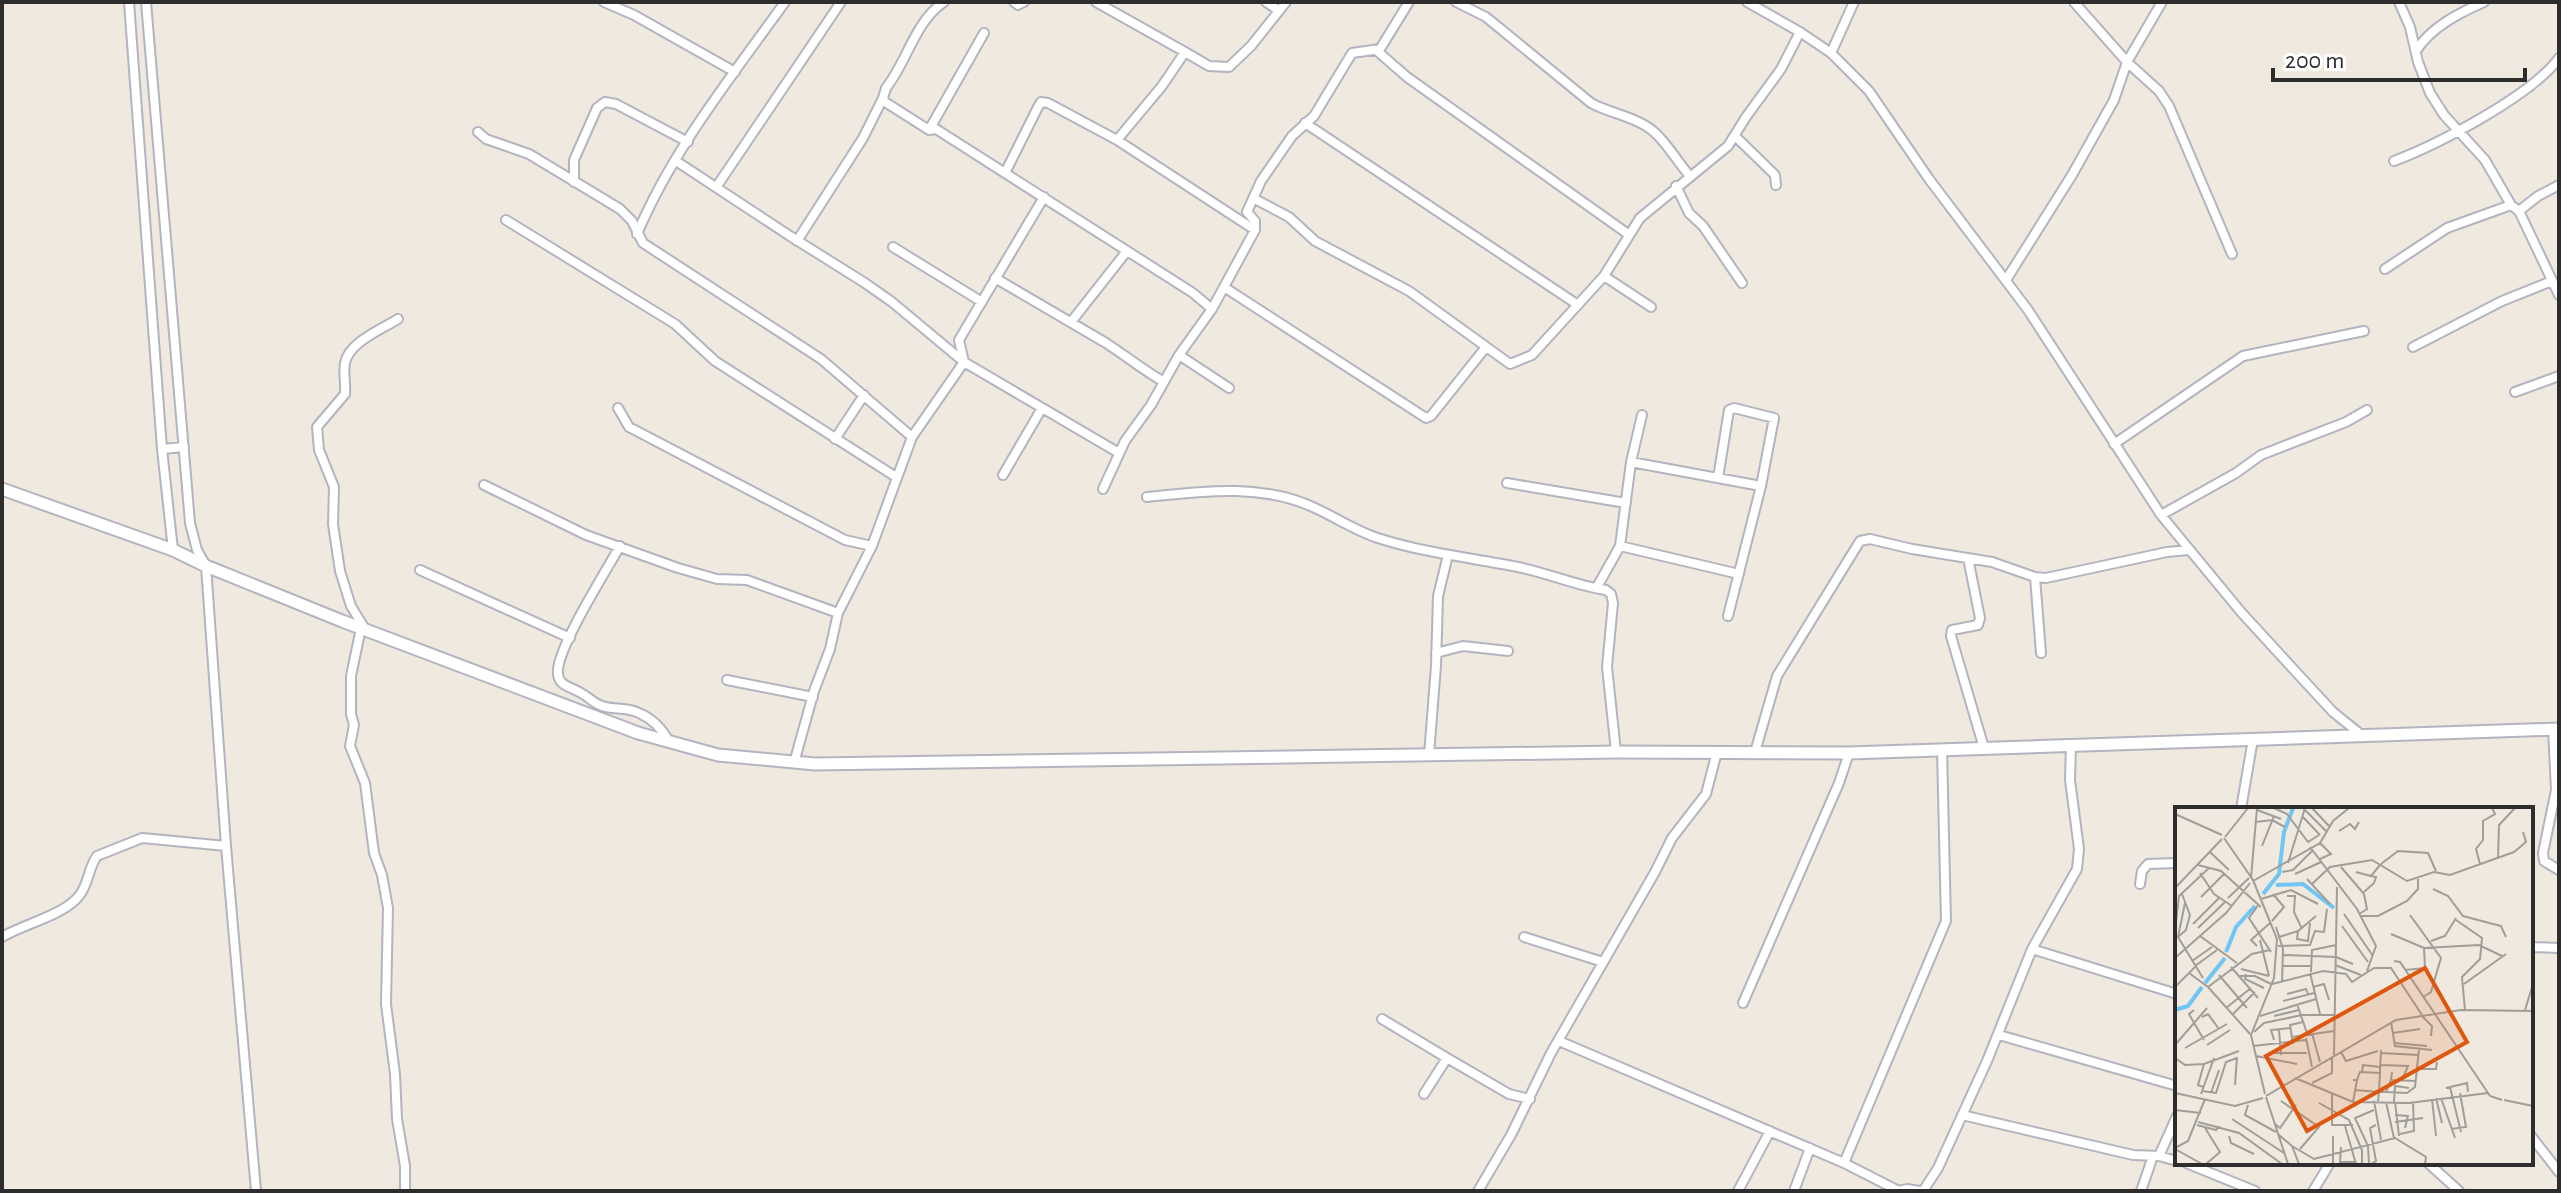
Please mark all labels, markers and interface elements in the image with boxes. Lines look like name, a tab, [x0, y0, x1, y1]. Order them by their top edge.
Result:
scale bar	[2273, 32, 2525, 82]
text: 200 m	[2285, 49, 2344, 73]
inset map	[2175, 807, 2533, 1165]

